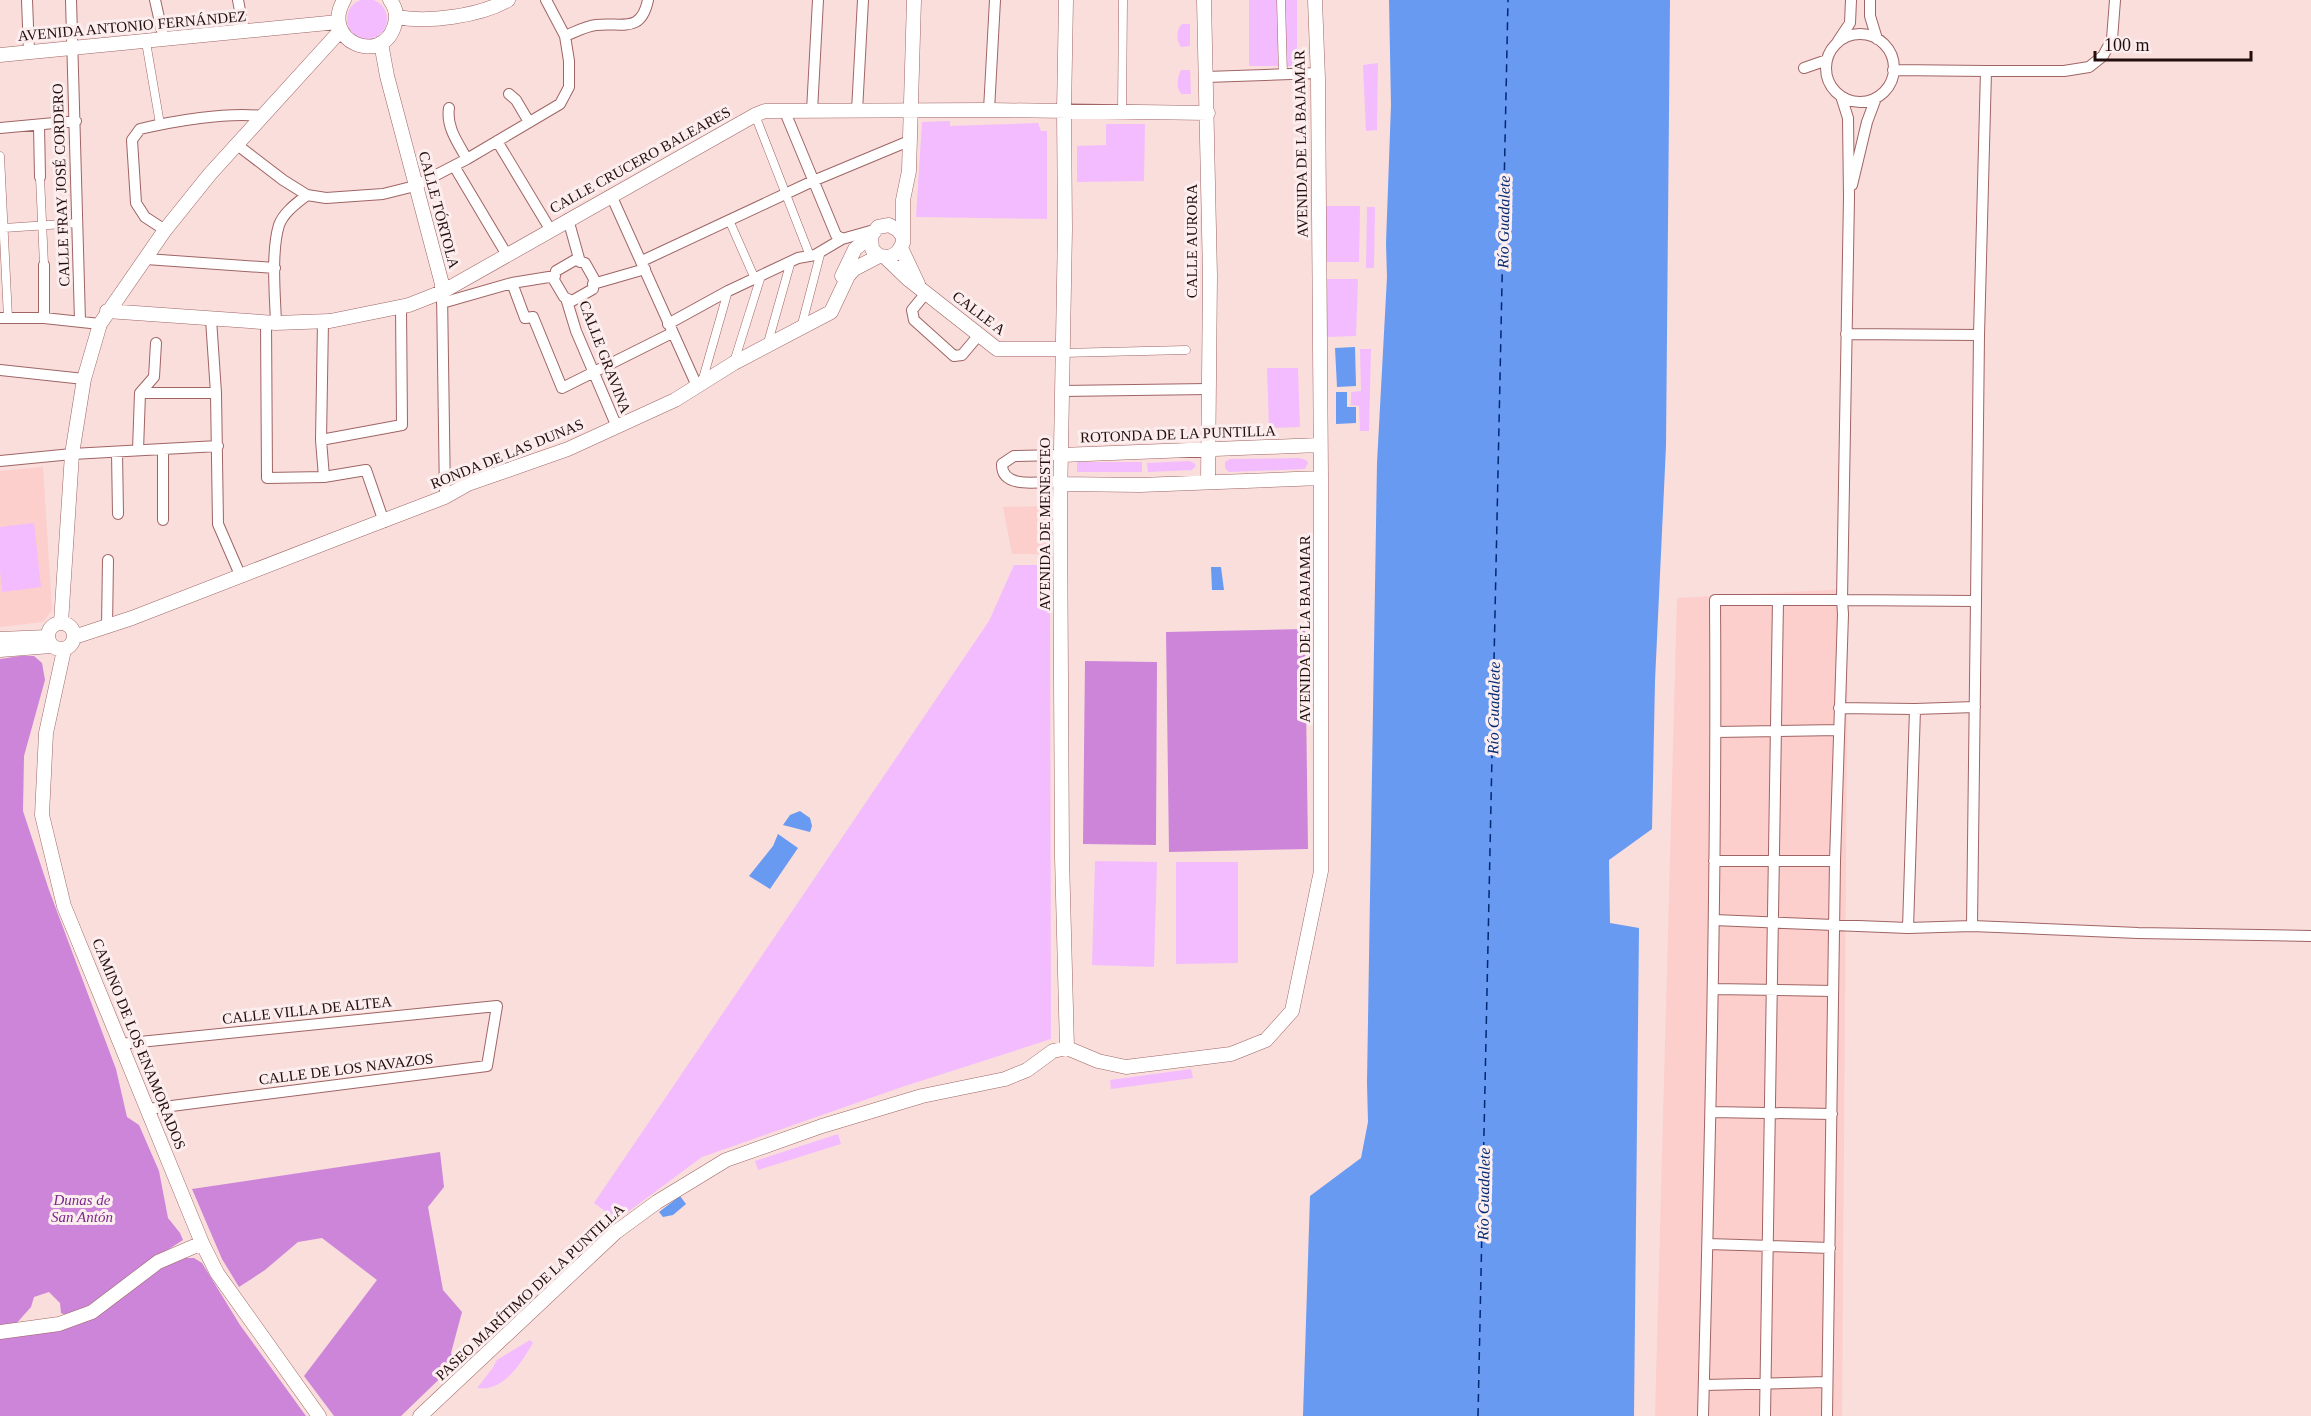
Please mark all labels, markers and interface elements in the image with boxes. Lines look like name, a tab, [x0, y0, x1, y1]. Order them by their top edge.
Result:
street label: AVENIDA ANTONIO FERNÁNDEZ	[17, 8, 247, 44]
scale bar	[2095, 24, 2251, 62]
text: 100 m	[2104, 35, 2150, 55]
street label: AVENIDA DE LA BAJAMAR	[1291, 50, 1311, 238]
street label: CALLE FRAY JOSÉ CORDERO	[49, 83, 73, 287]
street label: CALLE CRUCERO BALEARES	[547, 104, 733, 216]
street label: CALLE TÓRTOLA	[416, 150, 462, 270]
water label: Río Guadalete	[1494, 175, 1513, 270]
street label: CALLE AURORA	[1184, 184, 1200, 298]
street label: CALLE A	[949, 288, 1009, 338]
street label: CALLE GRAVINA	[576, 298, 634, 416]
street label: RONDA DE LAS DUNAS	[428, 416, 586, 492]
street label: ROTONDA DE LA PUNTILLA	[1080, 423, 1276, 445]
street label: AVENIDA DE MENESTEO	[1037, 437, 1053, 611]
street label: AVENIDA DE LA BAJAMAR	[1297, 535, 1313, 723]
water label: Río Guadalete	[1484, 661, 1503, 756]
street label: CAMINO DE LOS ENAMORADOS	[89, 936, 189, 1152]
street label: CALLE VILLA DE ALTEA	[221, 993, 393, 1027]
street label: CALLE DE LOS NAVAZOS	[258, 1050, 434, 1088]
water label: Río Guadalete	[1474, 1147, 1493, 1242]
park label: Dunas de San Antón	[51, 1192, 113, 1225]
street label: PASEO MARÍTIMO DE LA PUNTILLA	[433, 1200, 627, 1383]

